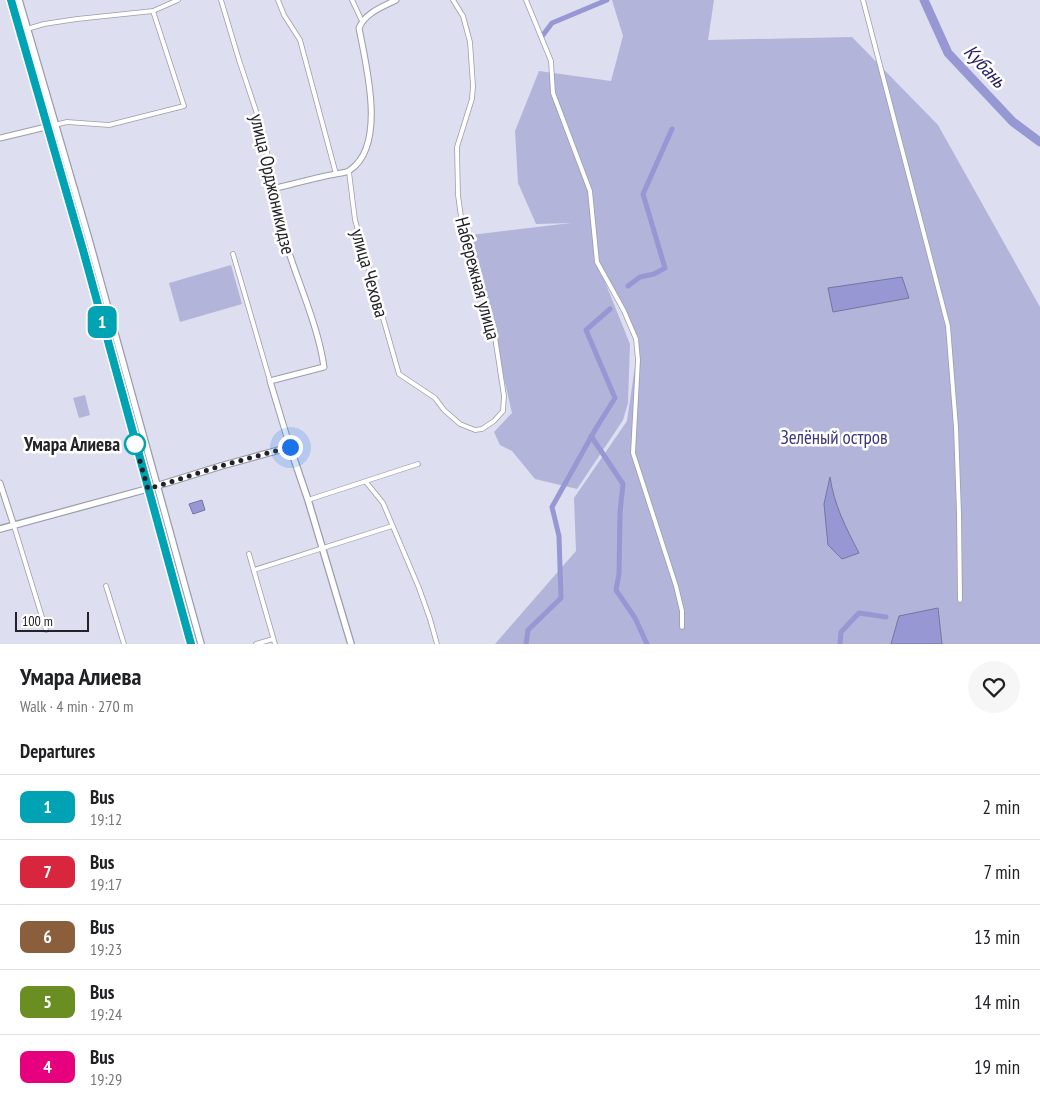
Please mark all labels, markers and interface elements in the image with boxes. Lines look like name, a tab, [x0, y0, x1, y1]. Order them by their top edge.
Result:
water label: Кубань	[958, 39, 1013, 94]
street label: улица Орджоникидзе	[245, 111, 301, 257]
street label: Набережная улица	[450, 214, 506, 342]
street label: улица Чехова	[346, 226, 394, 320]
line badge: 1	[86, 306, 118, 338]
text: 1	[98, 310, 106, 333]
park label: Зелёный остров	[780, 425, 888, 449]
place label: Умара Алиева	[23, 432, 120, 456]
marker: Умара Алиева	[124, 433, 146, 455]
your location	[278, 435, 303, 460]
scale bar	[15, 609, 89, 632]
text: 100 m	[22, 612, 53, 630]
text: Умара Алиева	[20, 661, 141, 692]
button: heart	[968, 661, 1020, 713]
text: Walk · 4 min · 270 m	[20, 696, 133, 716]
text: Departures	[20, 739, 95, 763]
text: Bus	[90, 785, 114, 809]
text: 1	[43, 795, 52, 818]
text: 2 min	[983, 795, 1020, 819]
text: 19:12	[90, 809, 122, 829]
text: Bus	[90, 850, 114, 874]
text: 7	[43, 860, 52, 883]
text: 7 min	[983, 860, 1020, 884]
text: 19:17	[90, 874, 122, 894]
text: Bus	[90, 915, 114, 939]
text: 6	[43, 925, 52, 948]
text: 13 min	[974, 925, 1020, 949]
text: 19:23	[90, 939, 122, 959]
text: Bus	[90, 980, 114, 1004]
text: 5	[43, 990, 52, 1013]
text: 14 min	[974, 990, 1020, 1014]
text: 19:24	[90, 1004, 122, 1024]
text: Bus	[90, 1045, 114, 1069]
text: 4	[43, 1055, 52, 1078]
text: 19 min	[974, 1055, 1020, 1079]
text: 19:29	[90, 1069, 122, 1089]

